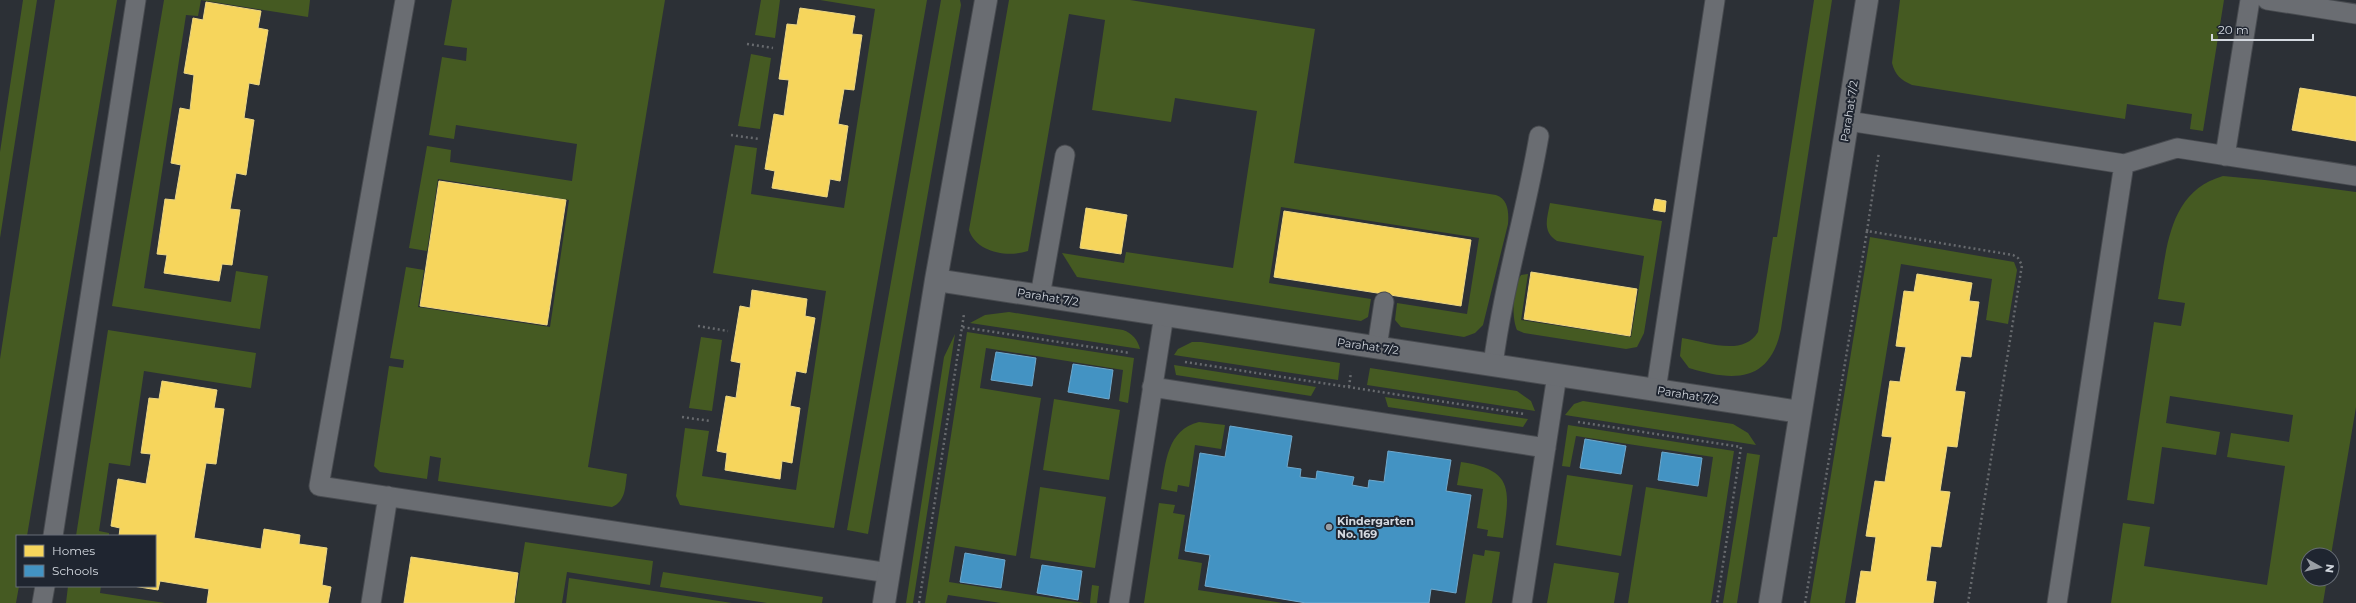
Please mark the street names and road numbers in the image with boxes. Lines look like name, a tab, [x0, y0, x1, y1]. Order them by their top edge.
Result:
street label: Parahat 7/2	[1837, 79, 1861, 143]
street label: Parahat 7/2	[1016, 285, 1080, 309]
street label: Parahat 7/2	[1336, 335, 1400, 357]
street label: Parahat 7/2	[1656, 383, 1720, 407]

